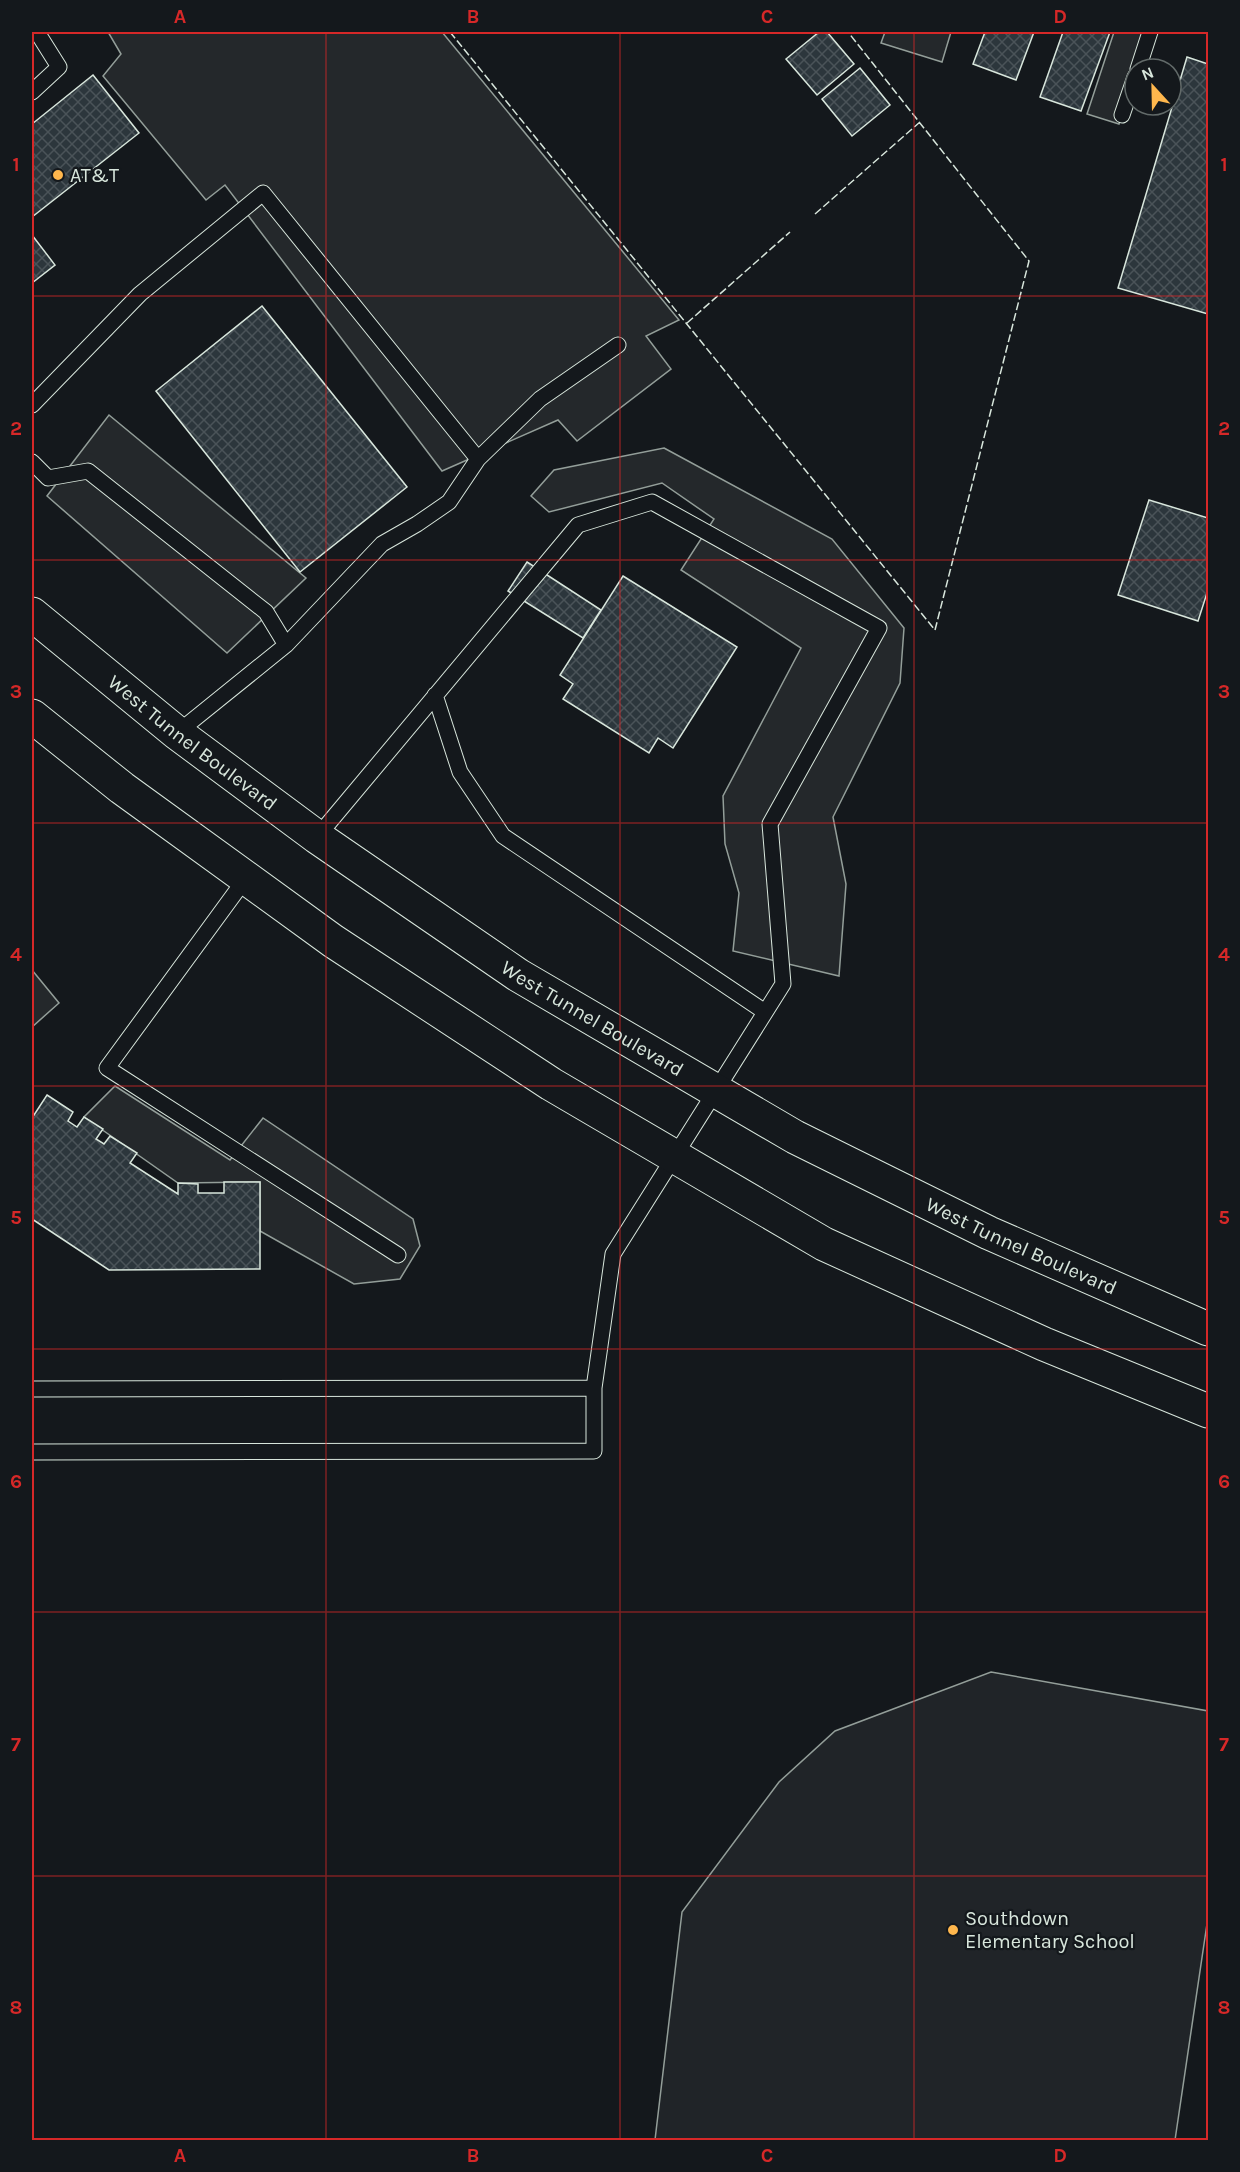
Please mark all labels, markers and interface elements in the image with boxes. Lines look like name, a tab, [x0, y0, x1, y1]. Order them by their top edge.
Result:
text: A	[174, 5, 187, 28]
text: B	[467, 5, 479, 28]
text: C	[761, 5, 773, 28]
text: D	[1053, 5, 1067, 28]
north arrow	[1123, 57, 1183, 117]
text: N	[1139, 63, 1156, 85]
text: 1	[12, 153, 20, 176]
text: 1	[1220, 153, 1228, 176]
place label: AT&T	[70, 164, 119, 187]
marker: AT&T	[51, 168, 65, 182]
text: 2	[10, 417, 22, 440]
text: 2	[1218, 417, 1230, 440]
street label: West Tunnel Boulevard	[103, 670, 282, 815]
text: 3	[10, 680, 22, 703]
text: 3	[1218, 680, 1230, 703]
text: 4	[10, 943, 22, 966]
text: 4	[1218, 943, 1230, 966]
street label: West Tunnel Boulevard	[497, 956, 688, 1081]
street label: West Tunnel Boulevard	[922, 1193, 1120, 1300]
text: 5	[10, 1206, 22, 1229]
text: 5	[1218, 1206, 1230, 1229]
text: 6	[10, 1470, 22, 1493]
text: 6	[1218, 1470, 1230, 1493]
text: 7	[11, 1733, 21, 1756]
text: 7	[1219, 1733, 1229, 1756]
place label: Southdown Elementary School	[965, 1907, 1135, 1953]
marker: Southdown Elementary School	[946, 1923, 960, 1937]
text: 8	[10, 1996, 22, 2019]
text: 8	[1218, 1996, 1230, 2019]
text: A	[174, 2144, 187, 2167]
text: B	[467, 2144, 479, 2167]
text: C	[761, 2144, 773, 2167]
text: D	[1053, 2144, 1067, 2167]

